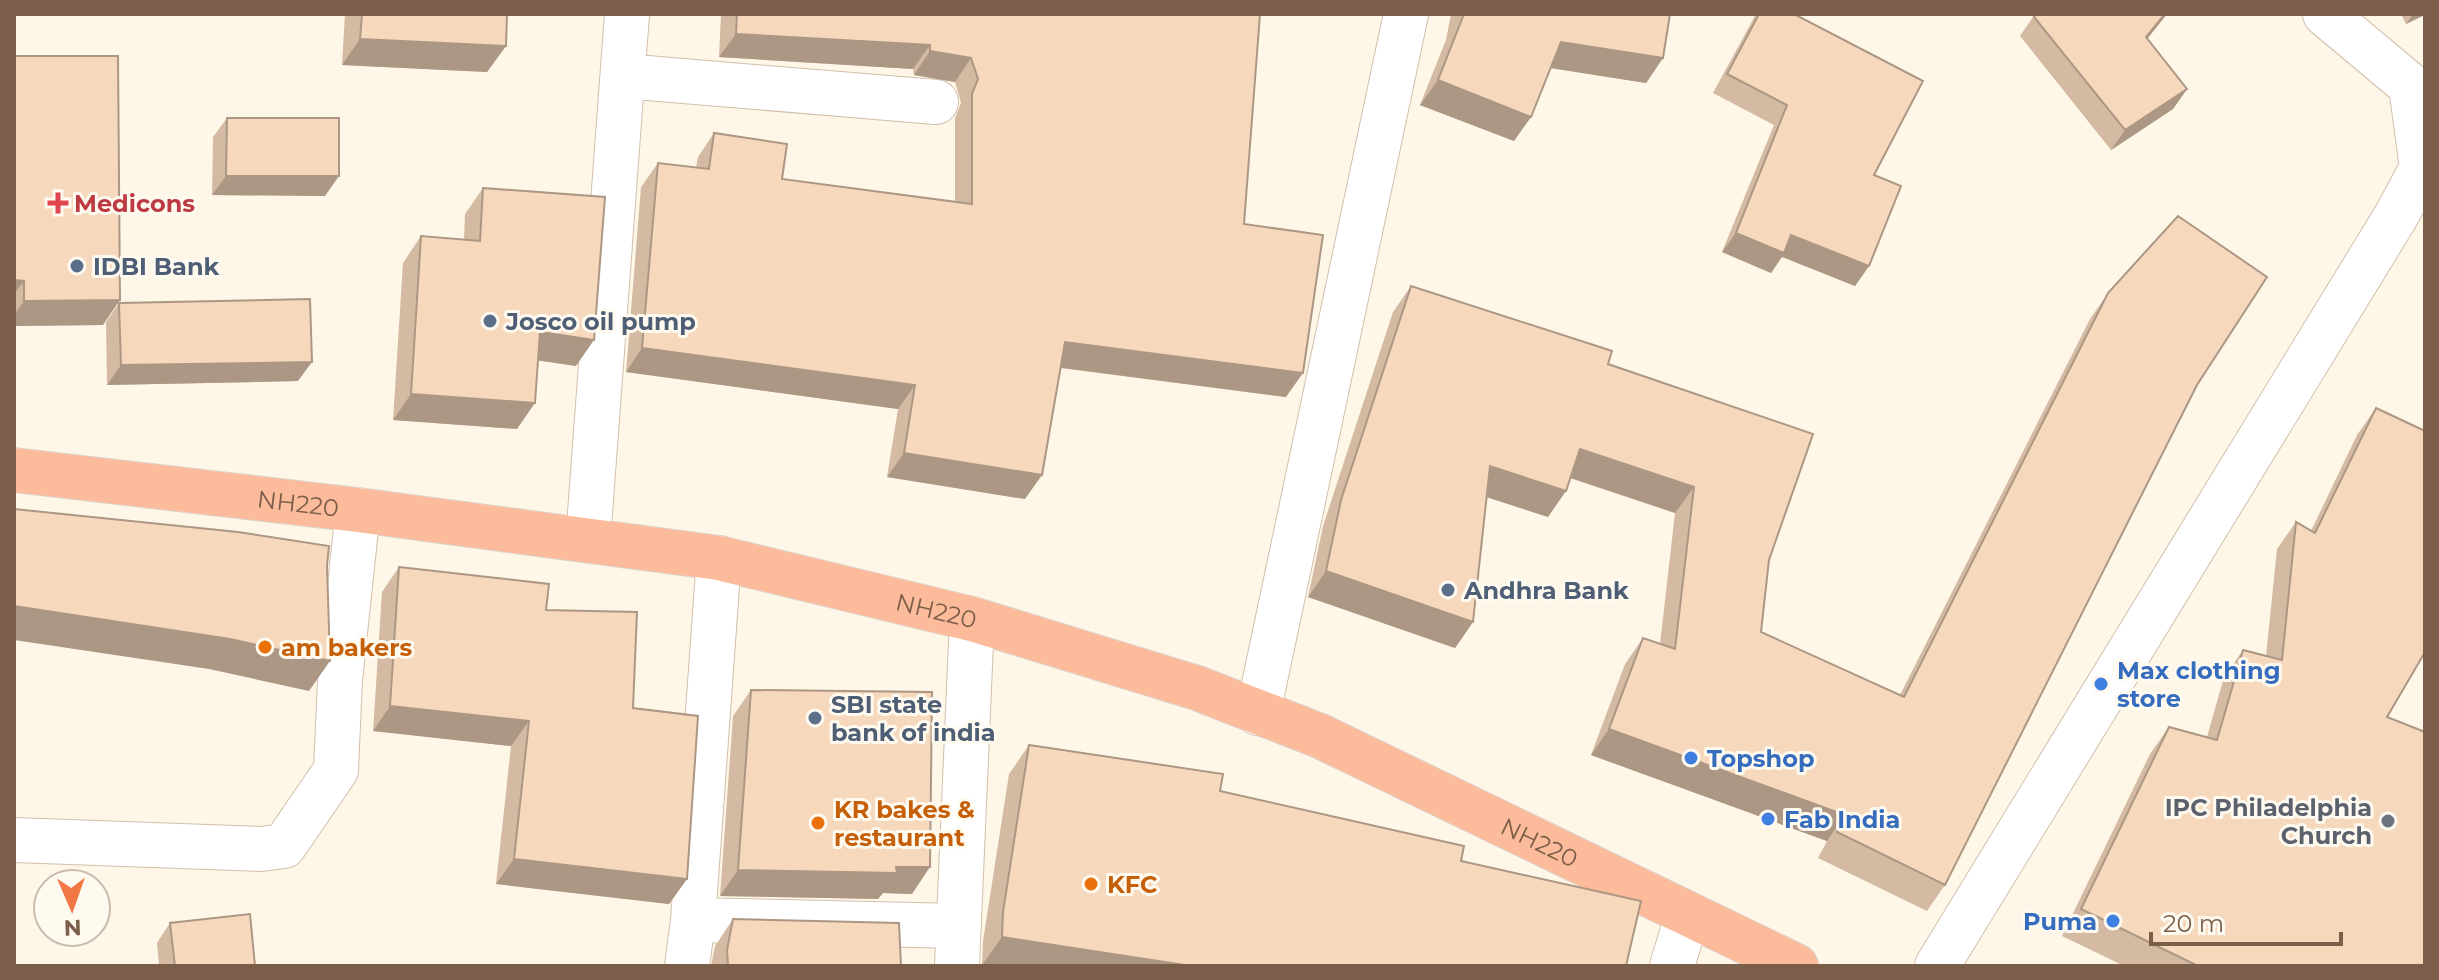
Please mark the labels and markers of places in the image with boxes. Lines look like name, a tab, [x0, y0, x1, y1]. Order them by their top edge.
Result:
place label: Medicons	[74, 189, 195, 218]
marker: Medicons	[49, 194, 67, 212]
place label: IDBI Bank	[93, 252, 219, 281]
marker: IDBI Bank	[68, 257, 86, 275]
place label: Josco oil pump	[505, 307, 696, 336]
marker: Josco oil pump	[481, 312, 499, 330]
place label: Andhra Bank	[1463, 576, 1629, 605]
marker: Andhra Bank	[1439, 581, 1457, 599]
place label: am bakers	[281, 633, 413, 662]
marker: am bakers	[256, 638, 274, 656]
place label: Max clothing store	[2117, 656, 2281, 713]
marker: Max clothing store	[2092, 675, 2110, 693]
place label: SBI state bank of india	[831, 690, 996, 747]
marker: SBI state bank of india	[806, 709, 824, 727]
place label: Topshop	[1707, 744, 1815, 773]
marker: Topshop	[1682, 749, 1700, 767]
place label: IPC Philadelphia Church	[2165, 793, 2372, 850]
place label: KR bakes & restaurant	[834, 795, 975, 852]
place label: Fab India	[1784, 805, 1900, 834]
marker: Fab India	[1759, 810, 1777, 828]
marker: IPC Philadelphia Church	[2379, 812, 2397, 830]
marker: KR bakes & restaurant	[809, 814, 827, 832]
place label: KFC	[1107, 870, 1157, 899]
marker: KFC	[1082, 875, 1100, 893]
place label: Puma	[2023, 907, 2097, 936]
marker: Puma	[2104, 912, 2122, 930]

